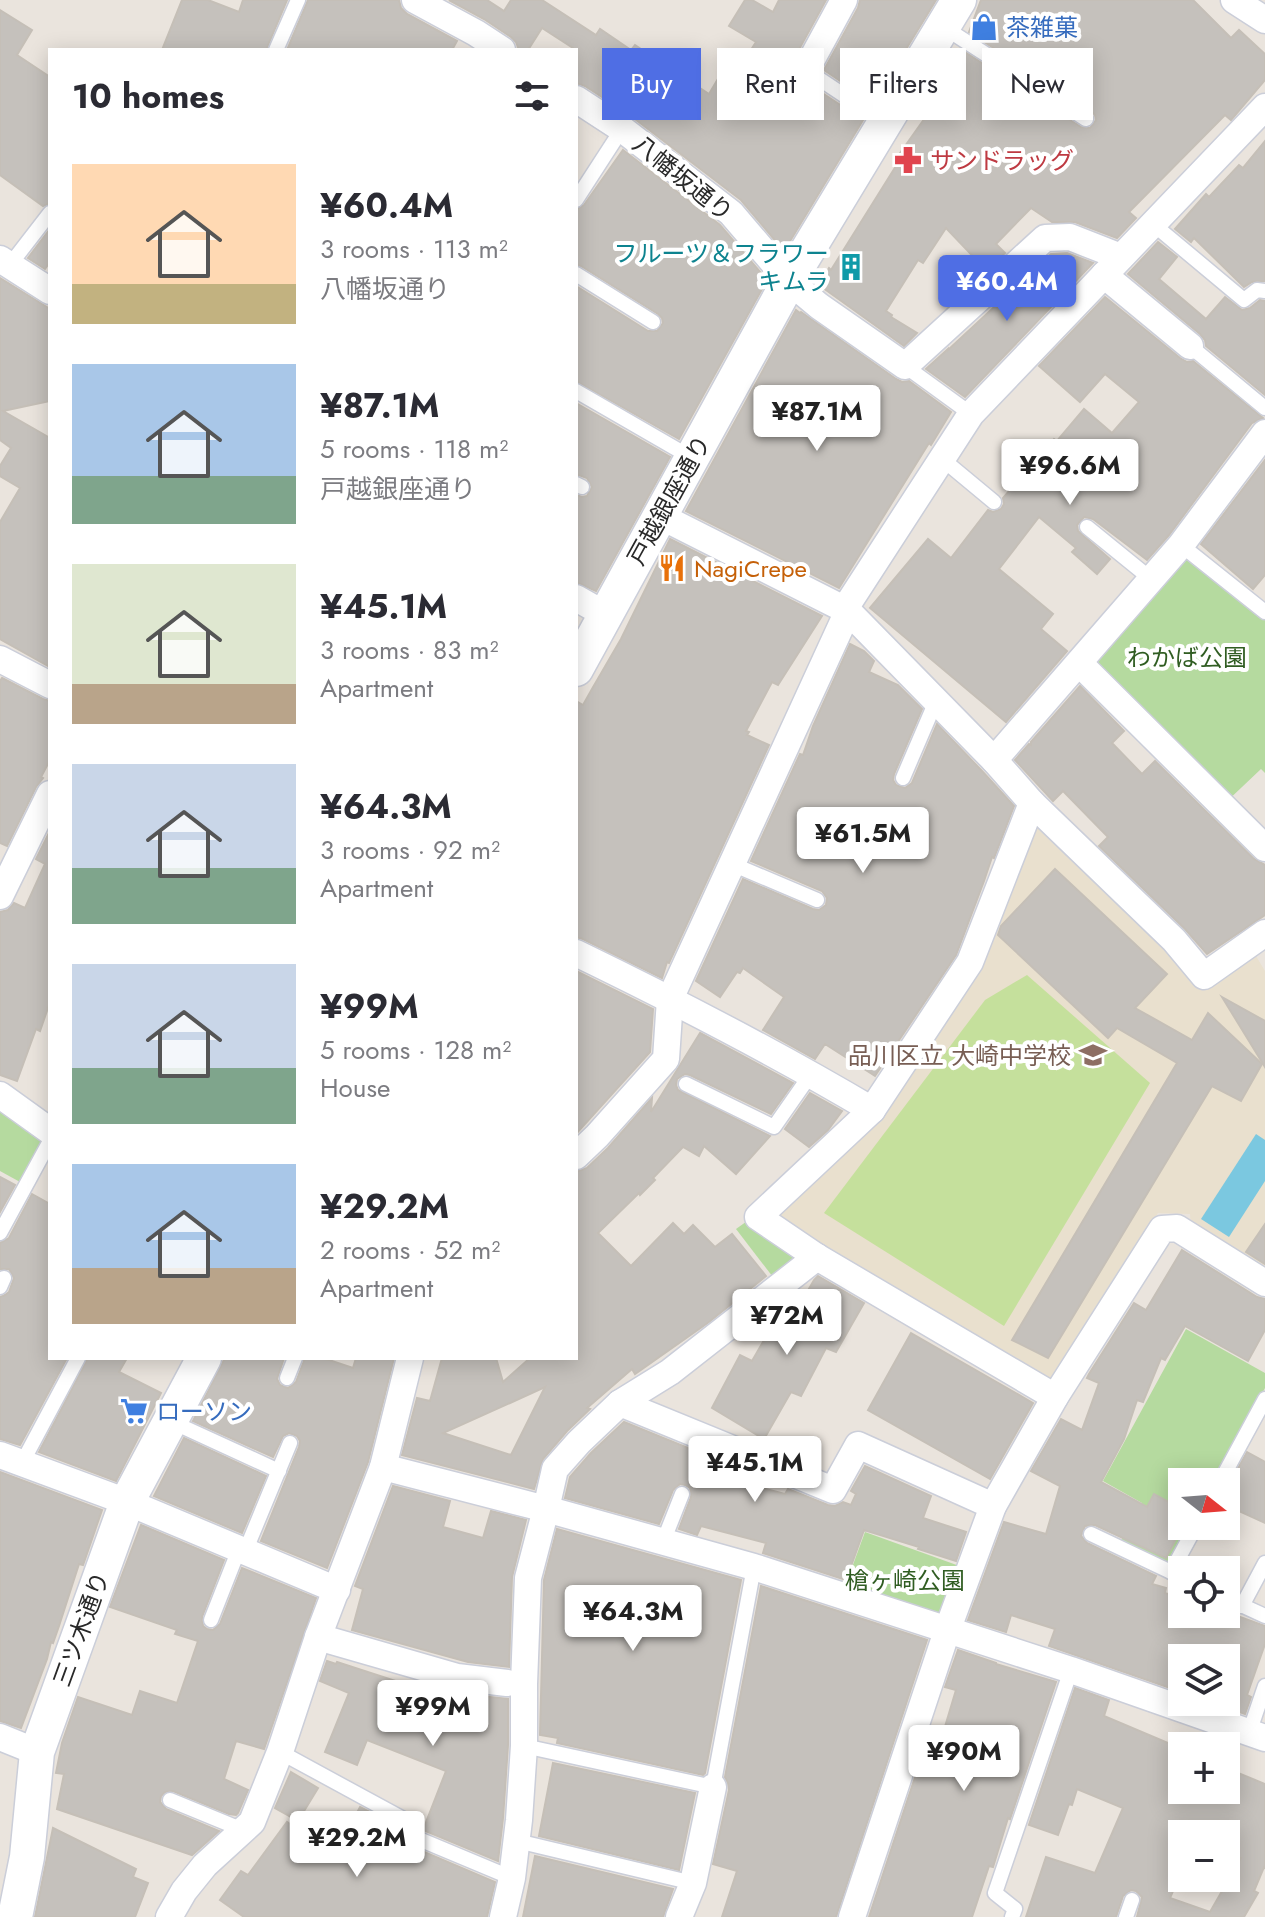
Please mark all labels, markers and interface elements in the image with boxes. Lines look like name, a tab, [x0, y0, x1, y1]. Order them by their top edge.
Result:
place label: 茶雑菓	[1006, 10, 1078, 45]
shop icon: 茶雑菓	[969, 12, 999, 42]
chip: Buy	[602, 48, 701, 120]
chip: Rent	[717, 48, 824, 120]
chip: Filters	[840, 48, 966, 120]
chip: New	[982, 48, 1093, 120]
text: 10 homes	[72, 72, 224, 121]
icon: filters	[510, 74, 554, 118]
street label: 八幡坂通り	[625, 127, 741, 229]
place label: サンドラッグ	[930, 143, 1074, 178]
pharmacy icon: サンドラッグ	[893, 145, 923, 175]
text: ¥60.4M	[320, 181, 453, 230]
icon: home	[136, 196, 232, 292]
text: 3 rooms · 113 m²	[320, 230, 508, 268]
place label: フルーツ＆フラワー キムラ	[613, 236, 829, 299]
building icon: フルーツ＆フラワー キムラ	[836, 252, 866, 282]
pin: ¥60.4M	[942, 255, 1072, 323]
text: ¥60.4M	[956, 262, 1058, 300]
text: 八幡坂通り	[320, 270, 450, 308]
text: ¥87.1M	[320, 381, 439, 430]
pin: ¥87.1M	[752, 385, 882, 453]
text: ¥87.1M	[771, 392, 863, 430]
icon: home	[136, 396, 232, 492]
street label: 戸越銀座通り	[619, 429, 719, 571]
text: 5 rooms · 118 m²	[320, 430, 508, 468]
pin: ¥96.6M	[1005, 439, 1135, 507]
text: ¥96.6M	[1019, 446, 1121, 484]
text: 戸越銀座通り	[320, 470, 476, 508]
place label: NagiCrepe	[694, 551, 807, 586]
restaurant icon: NagiCrepe	[657, 553, 687, 583]
text: ¥45.1M	[320, 582, 447, 631]
icon: home	[136, 596, 232, 692]
text: 3 rooms · 83 m²	[320, 631, 499, 669]
park label: わかば公園	[1127, 640, 1247, 675]
text: Apartment	[320, 669, 433, 707]
text: ¥64.3M	[320, 782, 452, 831]
icon: home	[136, 796, 232, 892]
pin: ¥61.5M	[798, 807, 928, 875]
text: ¥61.5M	[815, 814, 911, 852]
text: 3 rooms · 92 m²	[320, 831, 500, 869]
text: Apartment	[320, 869, 433, 907]
text: ¥99M	[320, 982, 419, 1031]
icon: home	[136, 996, 232, 1092]
text: 5 rooms · 128 m²	[320, 1031, 511, 1069]
place label: 品川区立 大崎中学校	[848, 1038, 1071, 1073]
school or university icon: 品川区立 大崎中学校	[1078, 1040, 1108, 1070]
text: House	[320, 1069, 390, 1107]
text: ¥29.2M	[320, 1182, 449, 1231]
icon: home	[136, 1196, 232, 1292]
text: 2 rooms · 52 m²	[320, 1231, 500, 1269]
text: Apartment	[320, 1269, 433, 1307]
pin: ¥72M	[740, 1289, 834, 1357]
text: ¥72M	[750, 1296, 824, 1334]
place label: ローソン	[156, 1394, 252, 1429]
supermarket icon: ローソン	[119, 1396, 149, 1426]
pin: ¥45.1M	[690, 1436, 820, 1504]
text: ¥45.1M	[706, 1443, 804, 1481]
north arrow	[1168, 1468, 1240, 1540]
map controls	[1168, 1468, 1240, 1892]
button: locate	[1168, 1556, 1240, 1628]
park label: 槍ヶ崎公園	[845, 1563, 965, 1598]
street label: 三ツ木通り	[44, 1567, 118, 1691]
pin: ¥64.3M	[568, 1585, 698, 1653]
text: ¥64.3M	[583, 1592, 683, 1630]
button: layers	[1168, 1644, 1240, 1716]
pin: ¥99M	[386, 1680, 480, 1748]
text: ¥99M	[395, 1687, 471, 1725]
pin: ¥90M	[917, 1725, 1011, 1793]
text: ¥90M	[926, 1732, 1002, 1770]
button: +	[1168, 1732, 1240, 1804]
pin: ¥29.2M	[292, 1811, 422, 1879]
text: ¥29.2M	[308, 1818, 406, 1856]
button: −	[1168, 1820, 1240, 1892]

